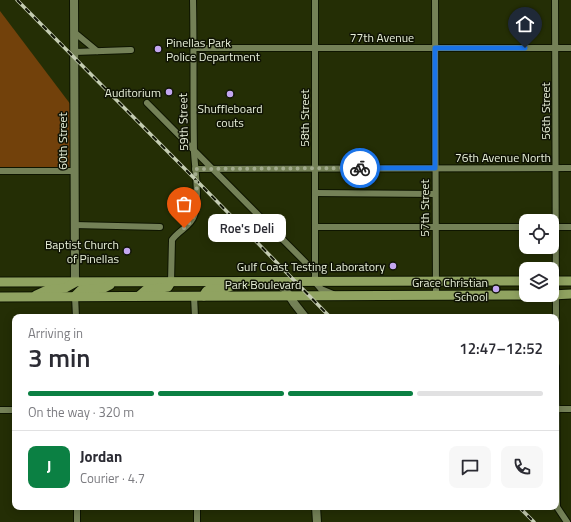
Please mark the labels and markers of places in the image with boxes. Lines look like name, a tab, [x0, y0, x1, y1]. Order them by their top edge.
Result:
pin	[508, 7.0, 542, 48]
place label: Pinellas Park Police Department	[166, 33, 261, 66]
marker: Pinellas Park Police Department	[153, 44, 163, 54]
place label: Auditorium	[105, 83, 161, 102]
marker: Auditorium	[164, 87, 174, 97]
marker: Shuffleboard couts	[225, 89, 235, 99]
place label: Shuffleboard couts	[197, 99, 263, 132]
pin	[167, 187, 201, 228]
callout: Roe's Deli	[208, 214, 286, 242]
place label: Baptist Church of Pinellas	[45, 235, 119, 268]
marker: Baptist Church of Pinellas	[122, 246, 132, 256]
place label: Gulf Coast Testing Laboratory	[237, 257, 385, 276]
marker: Gulf Coast Testing Laboratory	[388, 261, 398, 271]
place label: Grace Christian School	[412, 273, 488, 306]
marker: Grace Christian School	[491, 284, 501, 294]

